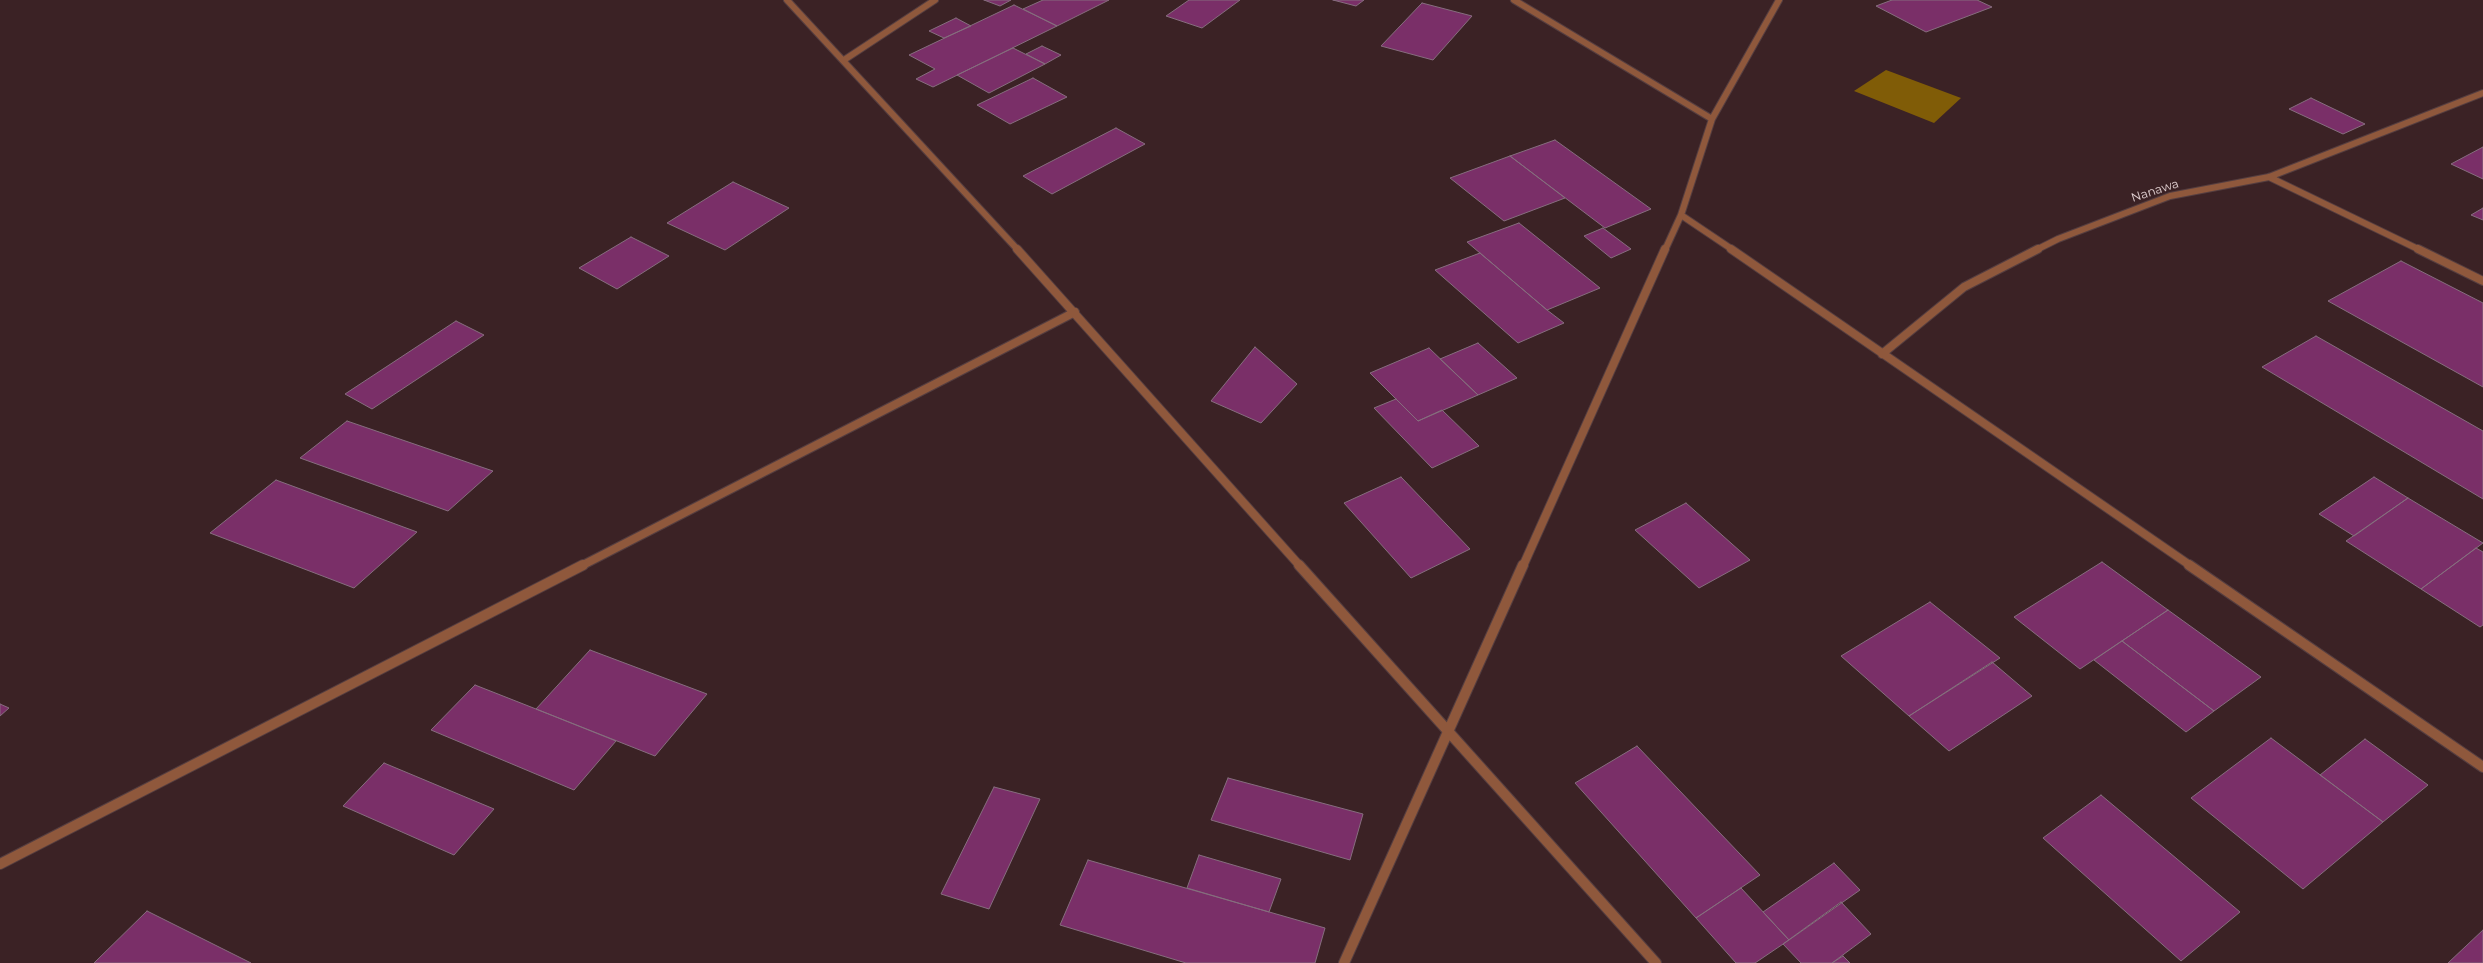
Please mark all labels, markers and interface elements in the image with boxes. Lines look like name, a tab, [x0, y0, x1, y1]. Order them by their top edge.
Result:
street label: Nanawa	[2129, 177, 2181, 205]

